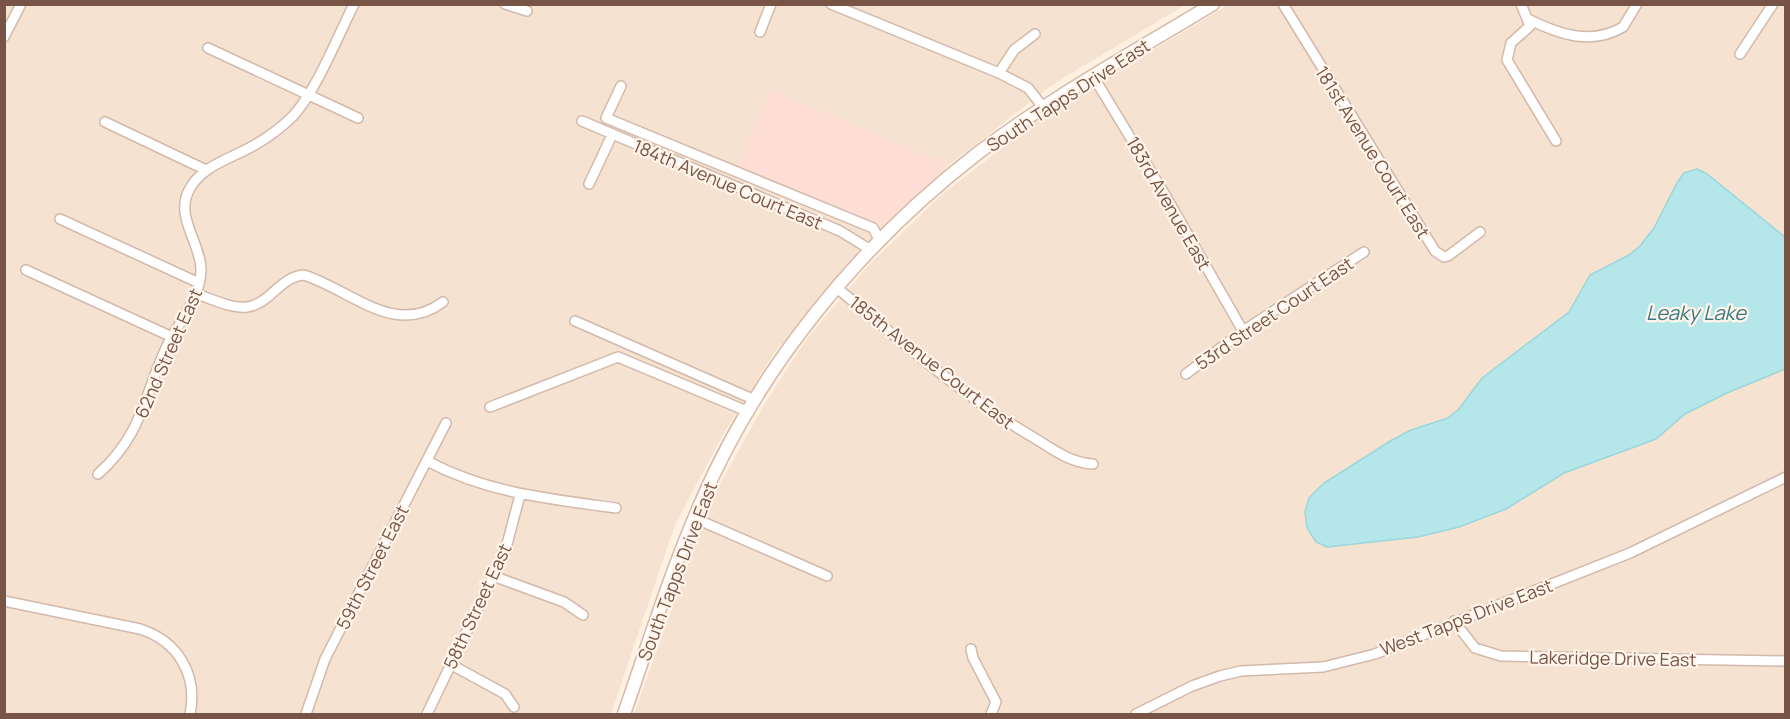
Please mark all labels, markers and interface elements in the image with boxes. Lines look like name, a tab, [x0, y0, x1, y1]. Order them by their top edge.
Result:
street label: South Tapps Drive East	[982, 33, 1154, 157]
street label: 181st Avenue Court East	[1310, 62, 1436, 242]
street label: 183rd Avenue East	[1121, 132, 1217, 274]
street label: 184th Avenue Court East	[630, 133, 826, 235]
street label: 53rd Street Court East	[1190, 251, 1358, 375]
street label: 62nd Street East	[129, 284, 207, 422]
street label: 185th Avenue Court East	[845, 290, 1019, 434]
water label: Leaky Lake	[1646, 299, 1747, 326]
street label: South Tapps Drive East	[632, 478, 722, 664]
street label: 59th Street East	[330, 501, 414, 633]
street label: 58th Street East	[437, 539, 517, 673]
street label: West Tapps Drive East	[1376, 573, 1556, 661]
street label: Lakeridge Drive East	[1529, 645, 1697, 671]

